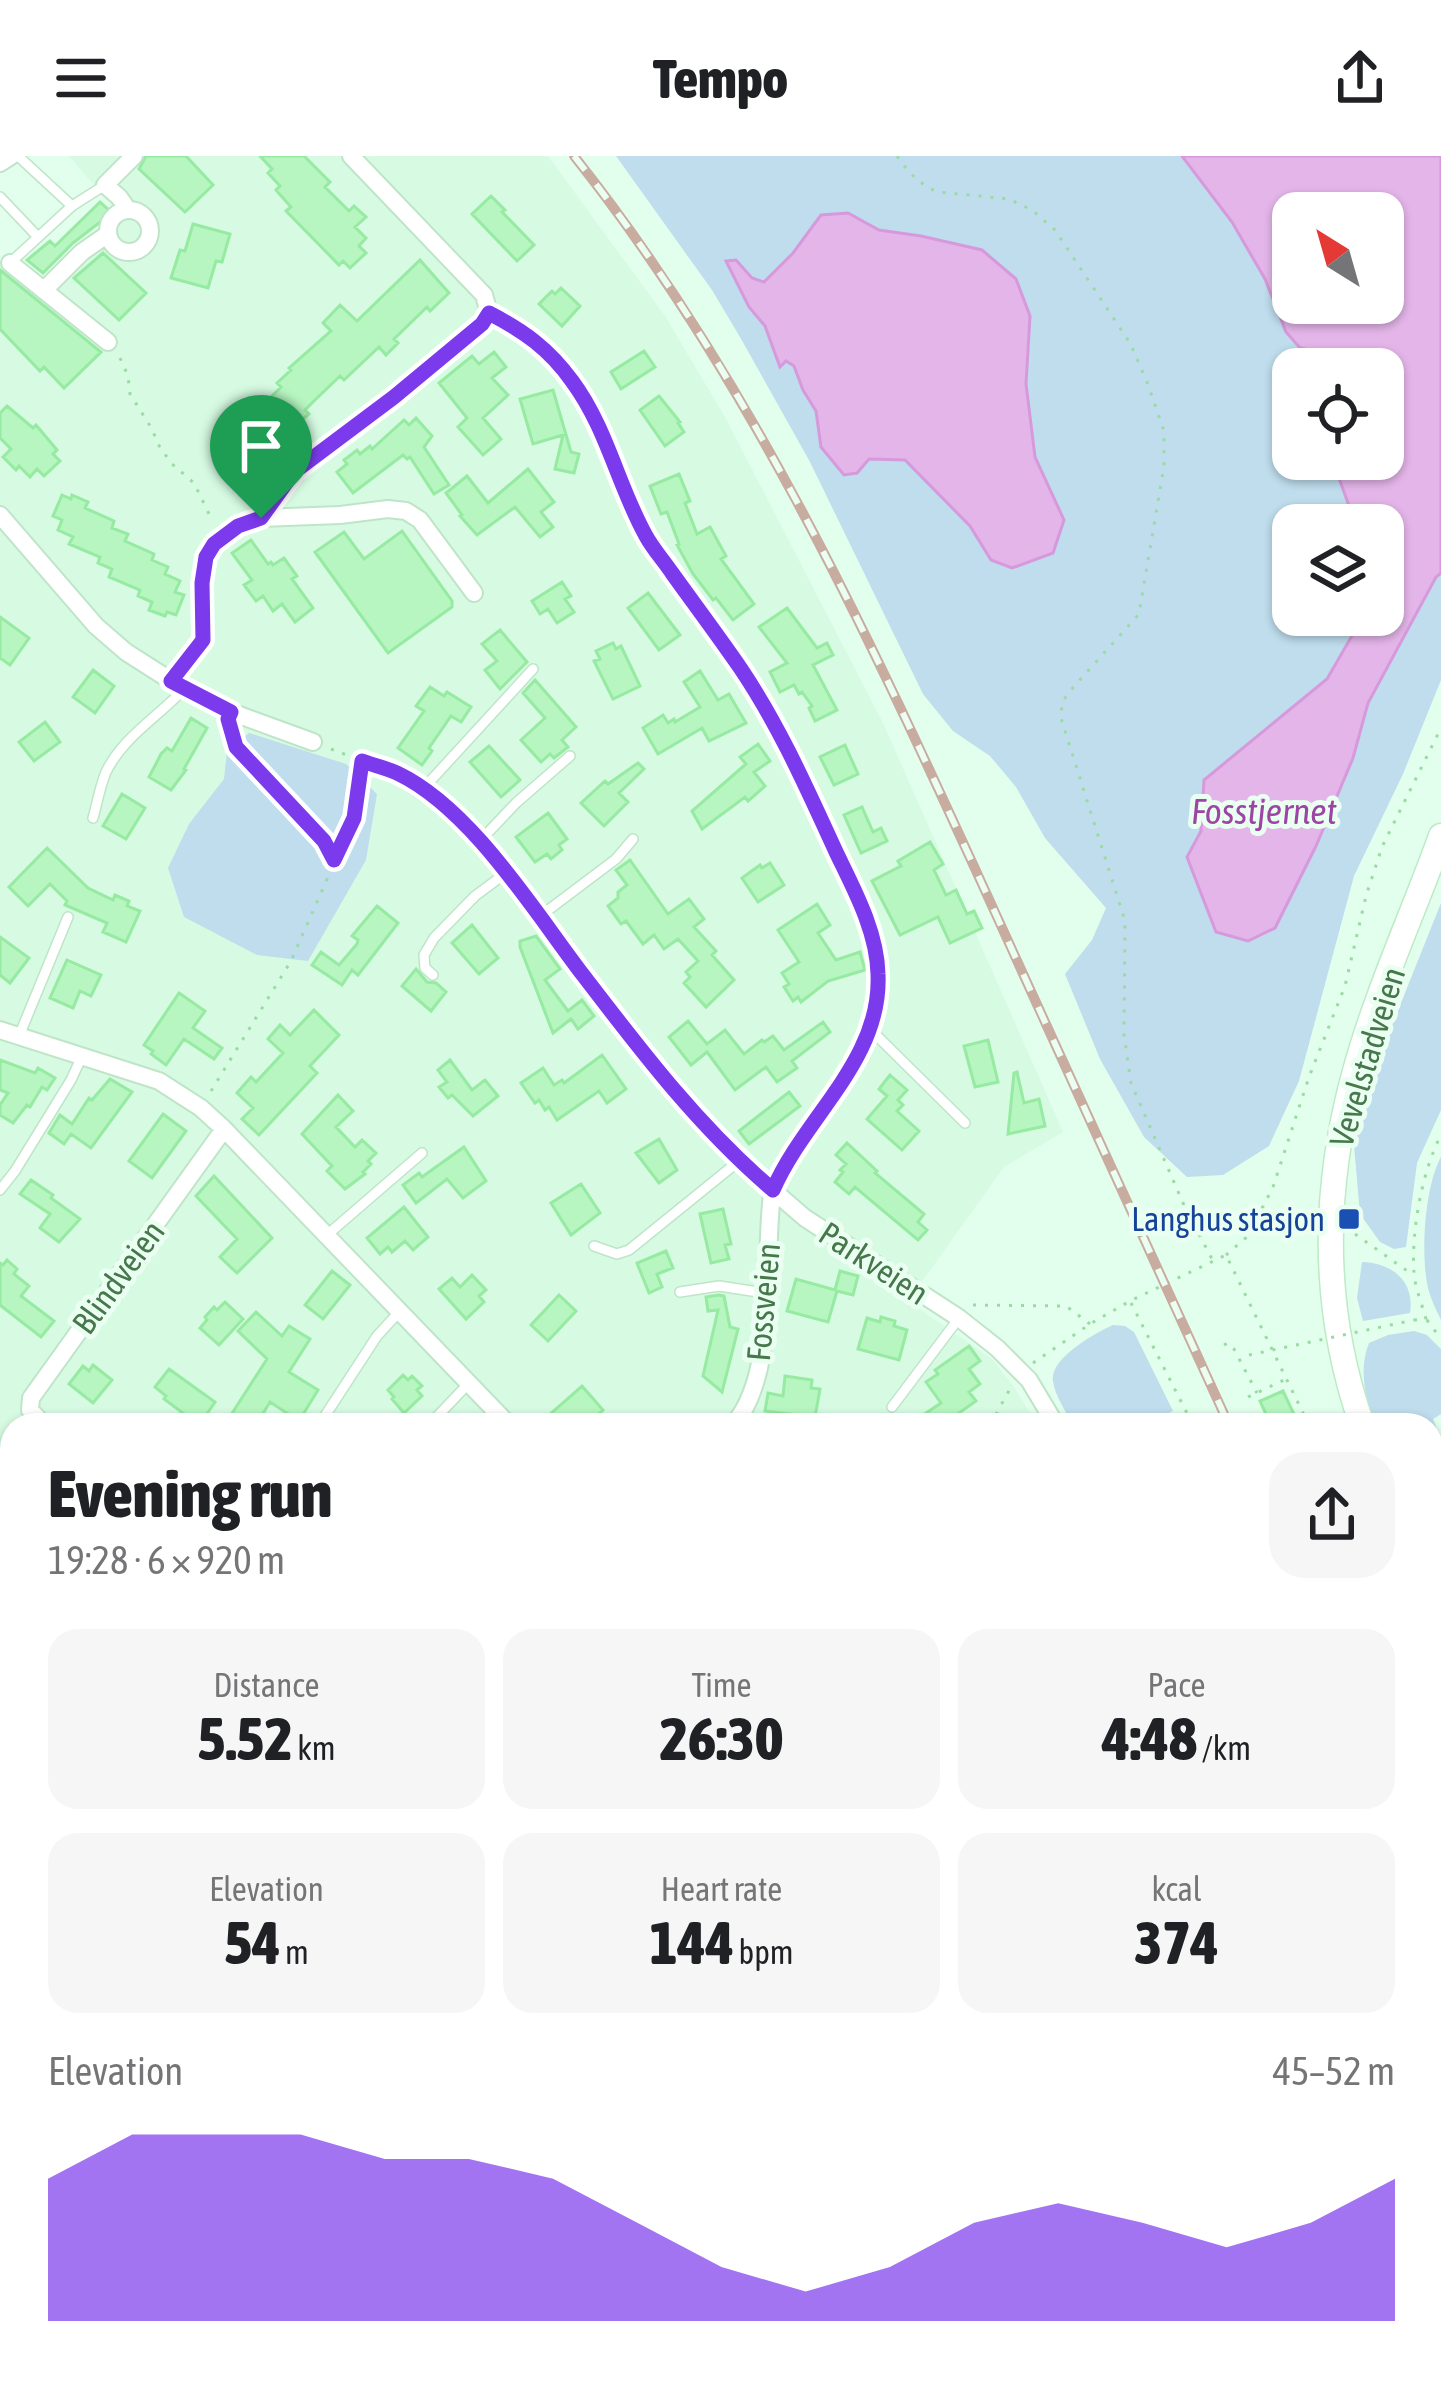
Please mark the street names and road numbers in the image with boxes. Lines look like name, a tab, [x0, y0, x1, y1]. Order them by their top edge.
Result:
street label: Vevelstadveien	[1322, 963, 1412, 1151]
street label: Blindveien	[64, 1213, 172, 1341]
street label: Parkveien	[813, 1214, 935, 1312]
street label: Fossveien	[739, 1241, 787, 1363]

